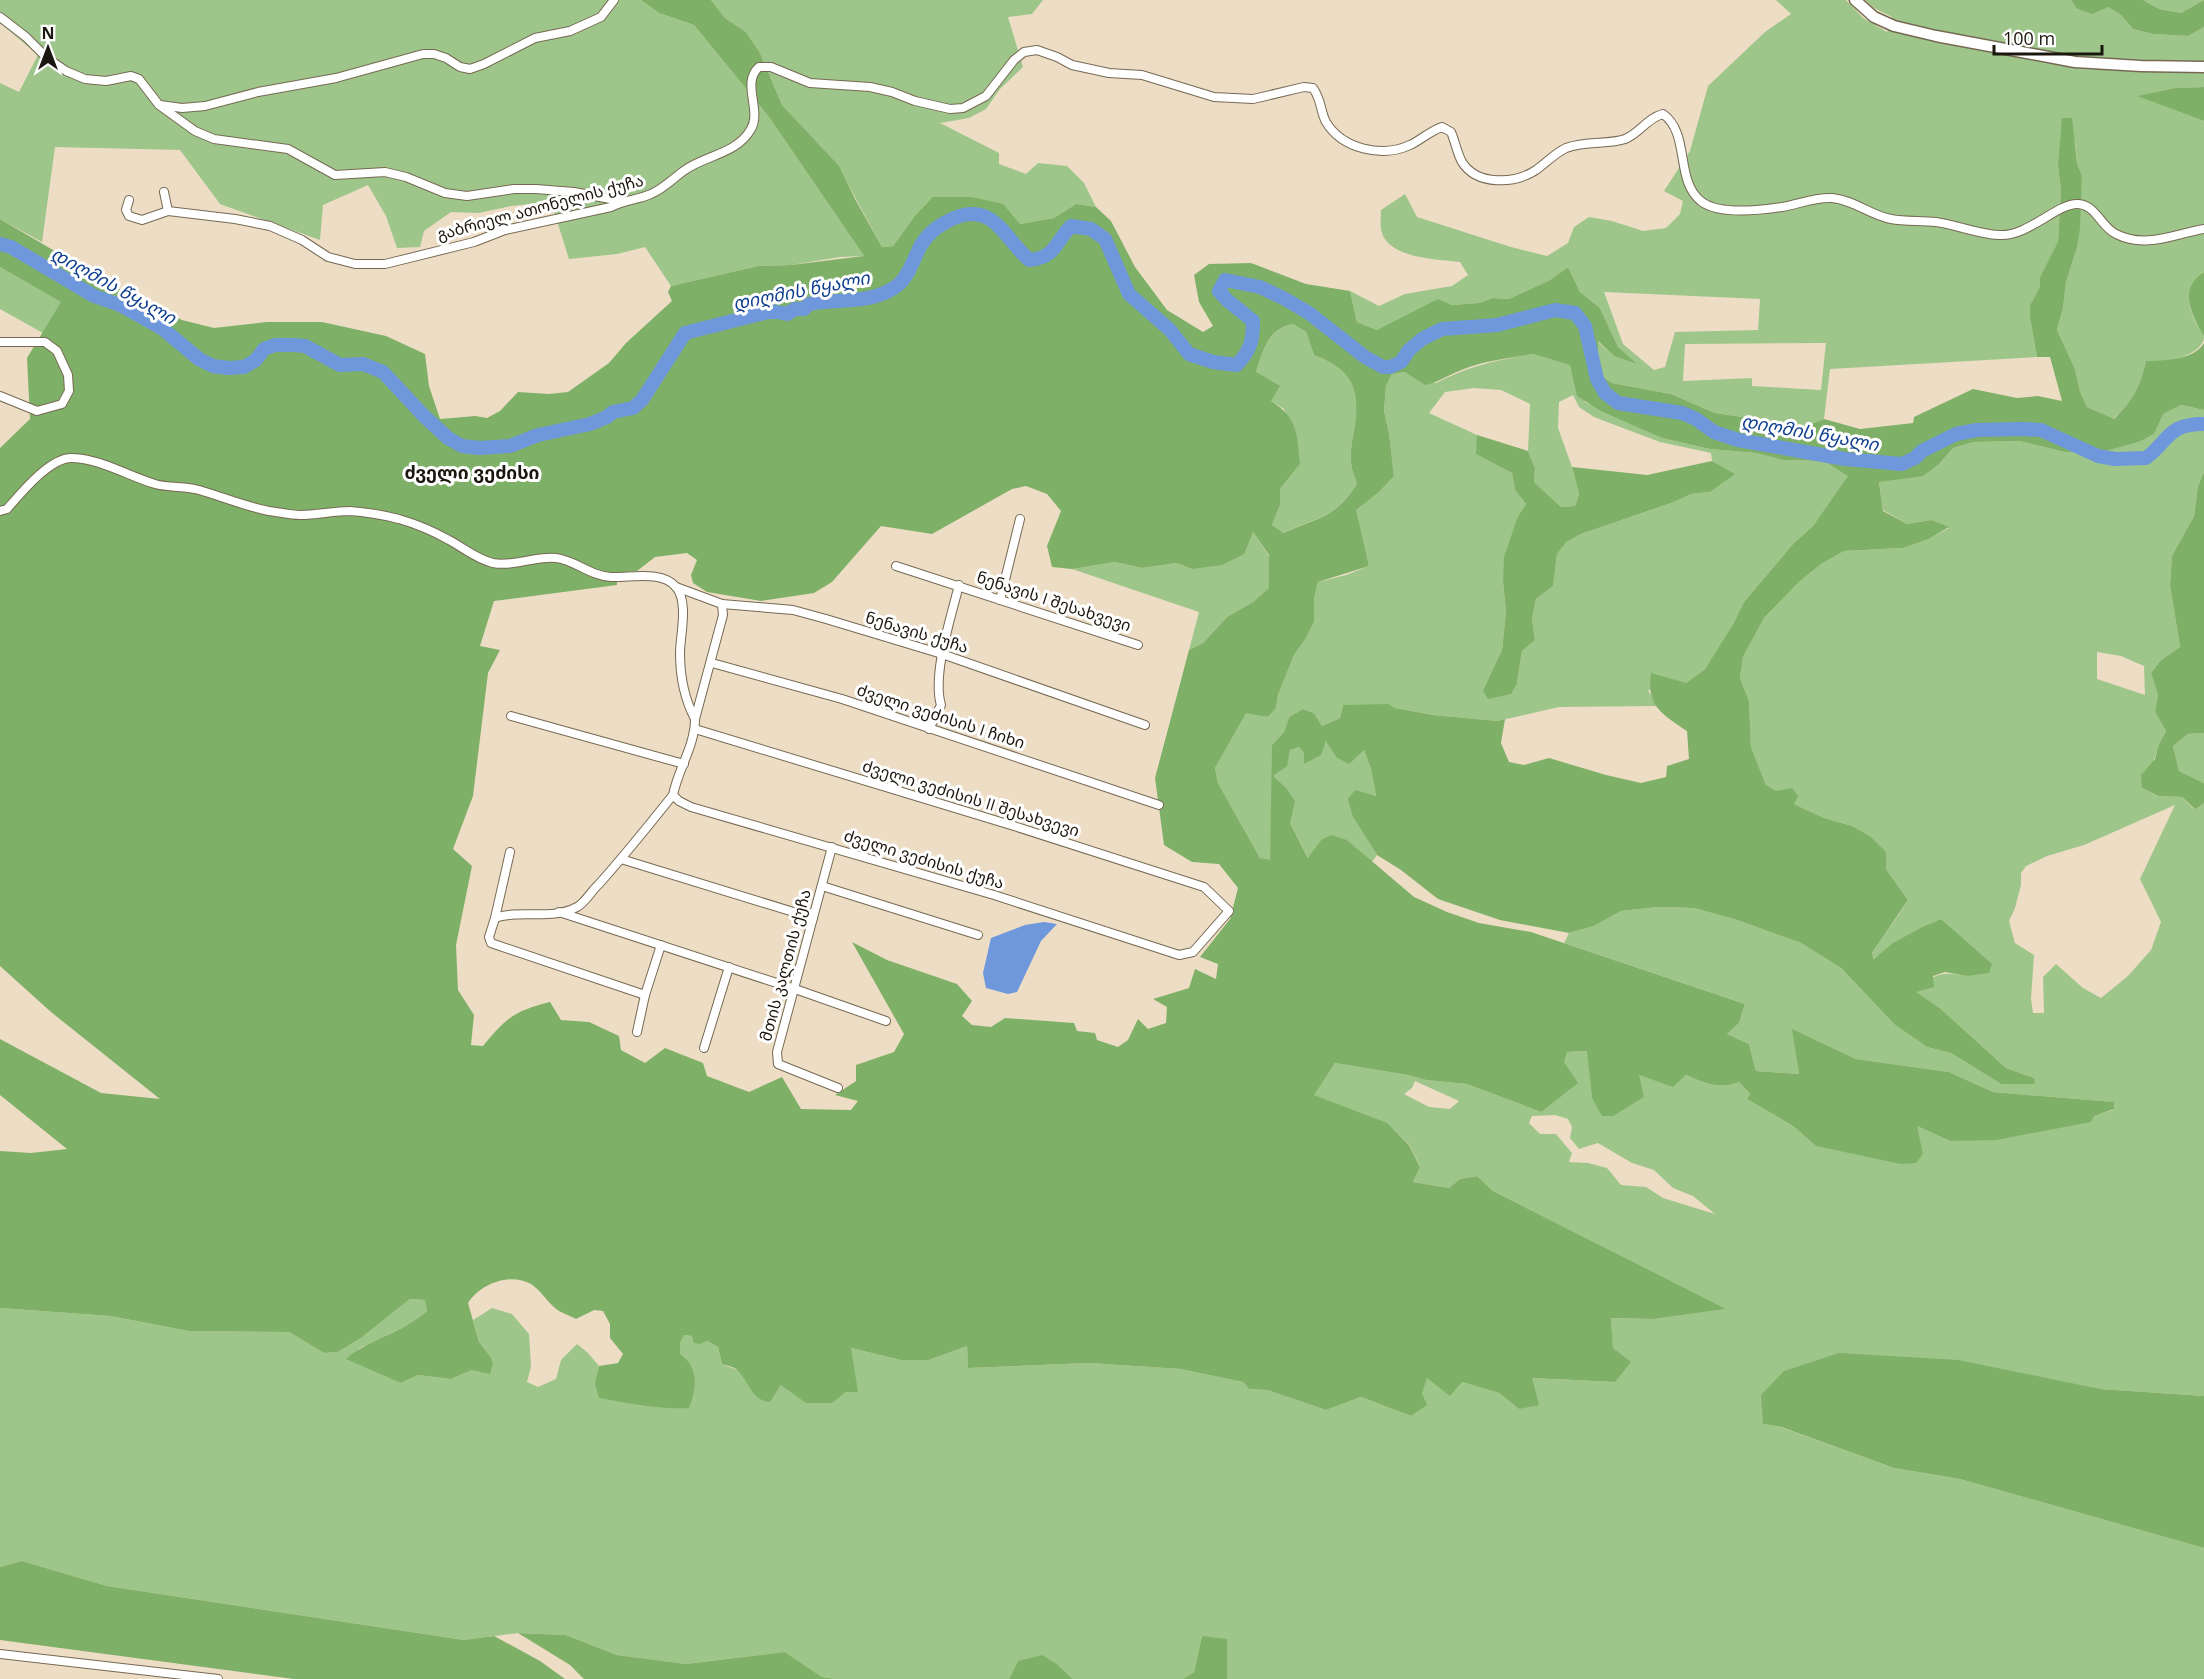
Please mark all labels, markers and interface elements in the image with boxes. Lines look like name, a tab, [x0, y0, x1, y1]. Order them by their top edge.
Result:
north arrow	[18, 18, 78, 78]
scale bar	[1994, 18, 2102, 56]
text: N	[41, 22, 55, 44]
text: 100 m	[2003, 26, 2055, 50]
street label: გაბრიელ ათონელის ქუჩა	[434, 169, 646, 245]
water label: დიღმის წყალი	[47, 241, 181, 329]
water label: დიღმის წყალი	[731, 265, 872, 315]
water label: დიღმის წყალი	[1740, 408, 1881, 456]
district label: ძველი ვეძისი	[404, 460, 540, 484]
street label: ნენავის I შესახვევი	[974, 566, 1134, 636]
street label: ნენავის ქუჩა	[863, 606, 971, 658]
street label: ძველი ვეძისის I ჩიხი	[854, 678, 1028, 754]
street label: ძველი ვეძისის II შესახვევი	[860, 754, 1082, 842]
street label: ძველი ვეძისის ქუჩა	[841, 824, 1007, 894]
street label: მთის კალთის ქუჩა	[754, 887, 816, 1043]

